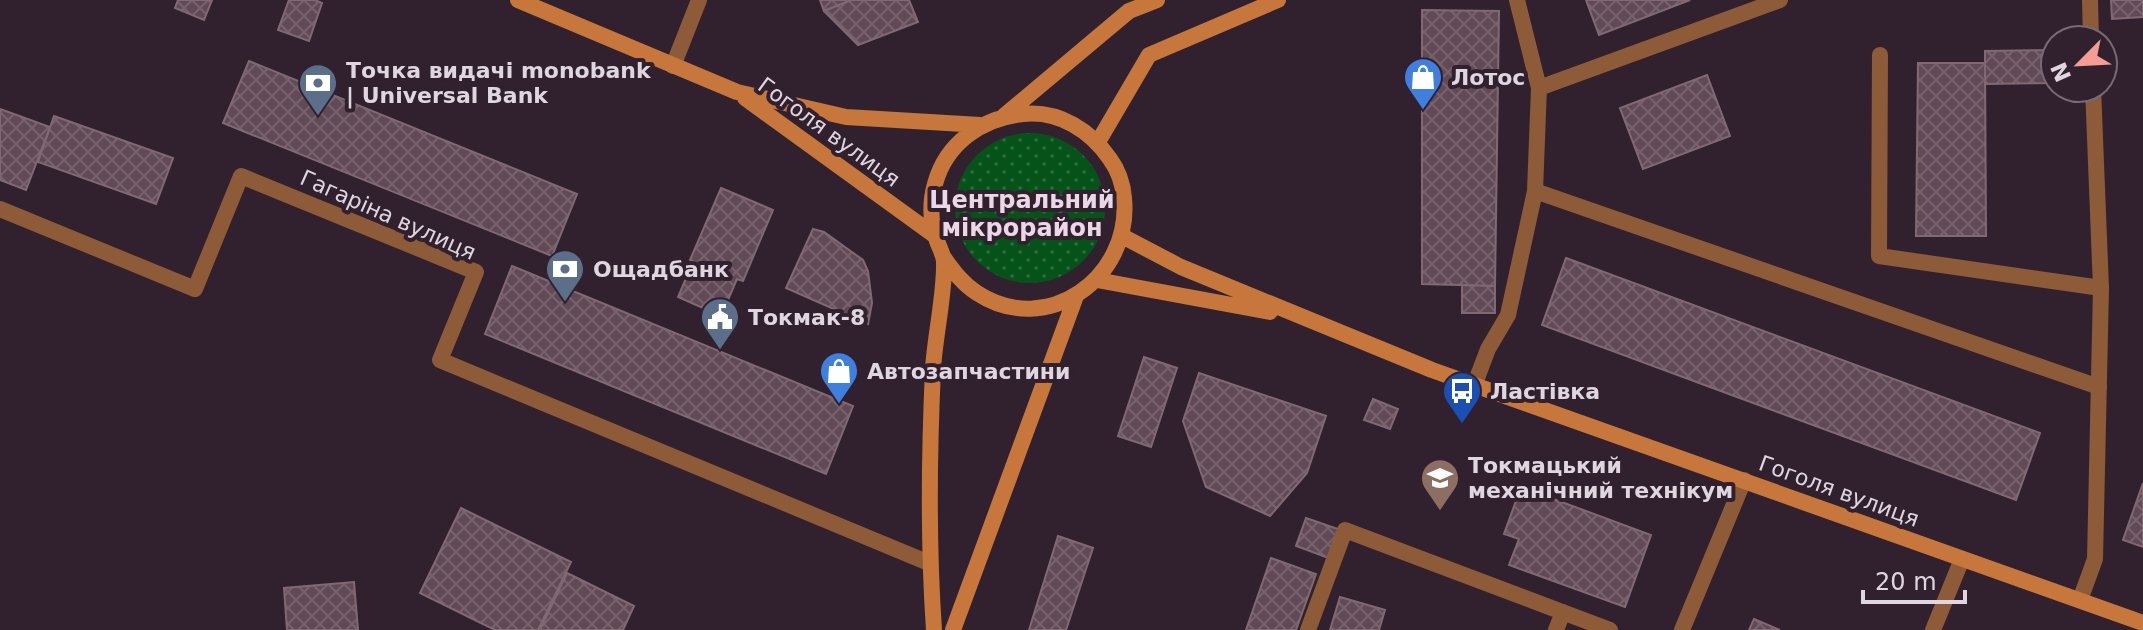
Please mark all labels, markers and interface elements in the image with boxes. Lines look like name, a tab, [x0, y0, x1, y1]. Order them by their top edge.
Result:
north arrow	[2039, 24, 2119, 104]
shop icon: Лотос	[1402, 56, 1444, 111]
place label: Точка видачі monobank | Universal Bank	[346, 58, 652, 109]
text: N	[2046, 58, 2076, 85]
bank icon: Точка видачі monobank | Universal Bank	[297, 62, 339, 117]
place label: Лотос	[1451, 65, 1525, 90]
street label: Гоголя вулиця	[753, 72, 905, 192]
street label: Гагаріна вулиця	[296, 165, 480, 265]
district label: Центральний мікрорайон	[929, 186, 1115, 242]
bank icon: Ощадбанк	[544, 248, 586, 303]
place label: Ощадбанк	[593, 257, 729, 282]
public building icon: Токмак-8	[699, 296, 741, 351]
place label: Токмак-8	[748, 305, 865, 330]
shop icon: Автозапчастини	[818, 350, 860, 405]
place label: Автозапчастини	[867, 359, 1070, 384]
bus stop icon: Ластівка	[1441, 370, 1483, 425]
place label: Ластівка	[1490, 379, 1600, 404]
street label: Гоголя вулиця	[1755, 450, 1923, 532]
place label: Токмацький механічний технікум	[1468, 453, 1733, 503]
school or university icon: Токмацький механічний технікум	[1419, 457, 1461, 512]
scale bar	[1863, 554, 1965, 604]
text: 20 m	[1875, 568, 1937, 596]

